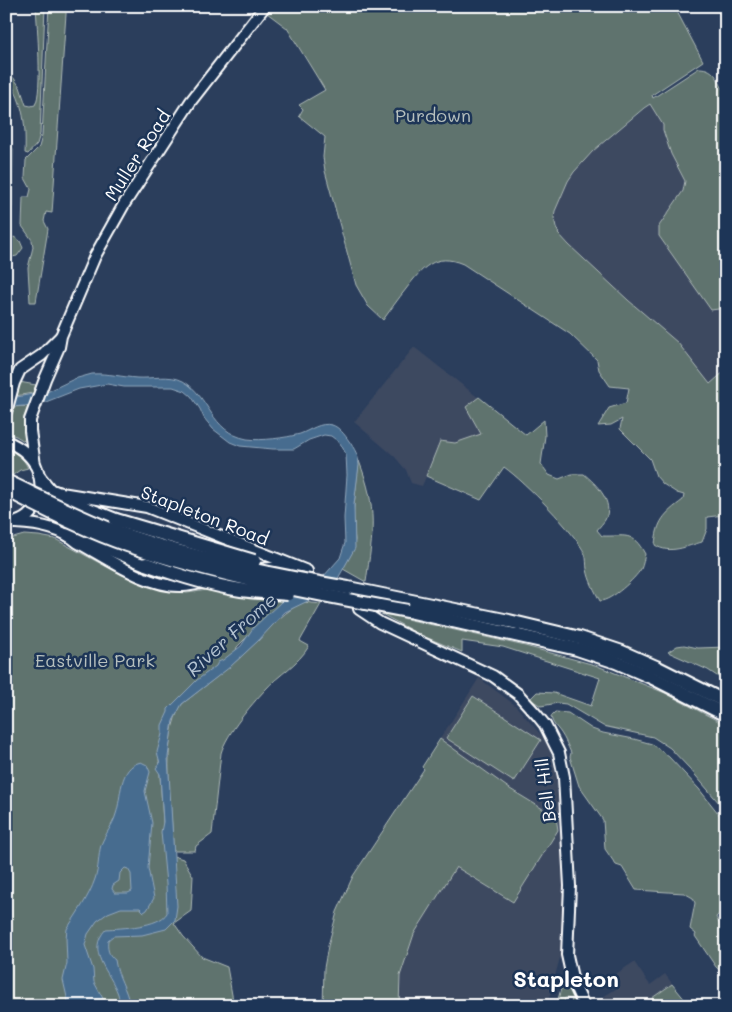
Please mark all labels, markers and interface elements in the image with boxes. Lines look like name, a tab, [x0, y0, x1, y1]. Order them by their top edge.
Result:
park label: Purdown	[395, 103, 471, 127]
street label: Muller Road	[99, 105, 175, 205]
street label: Stapleton Road	[138, 480, 272, 550]
water label: River Frome	[180, 587, 282, 681]
park label: Eastville Park	[35, 648, 155, 672]
street label: Bell Hill	[529, 757, 561, 823]
district label: Stapleton	[513, 964, 619, 993]

